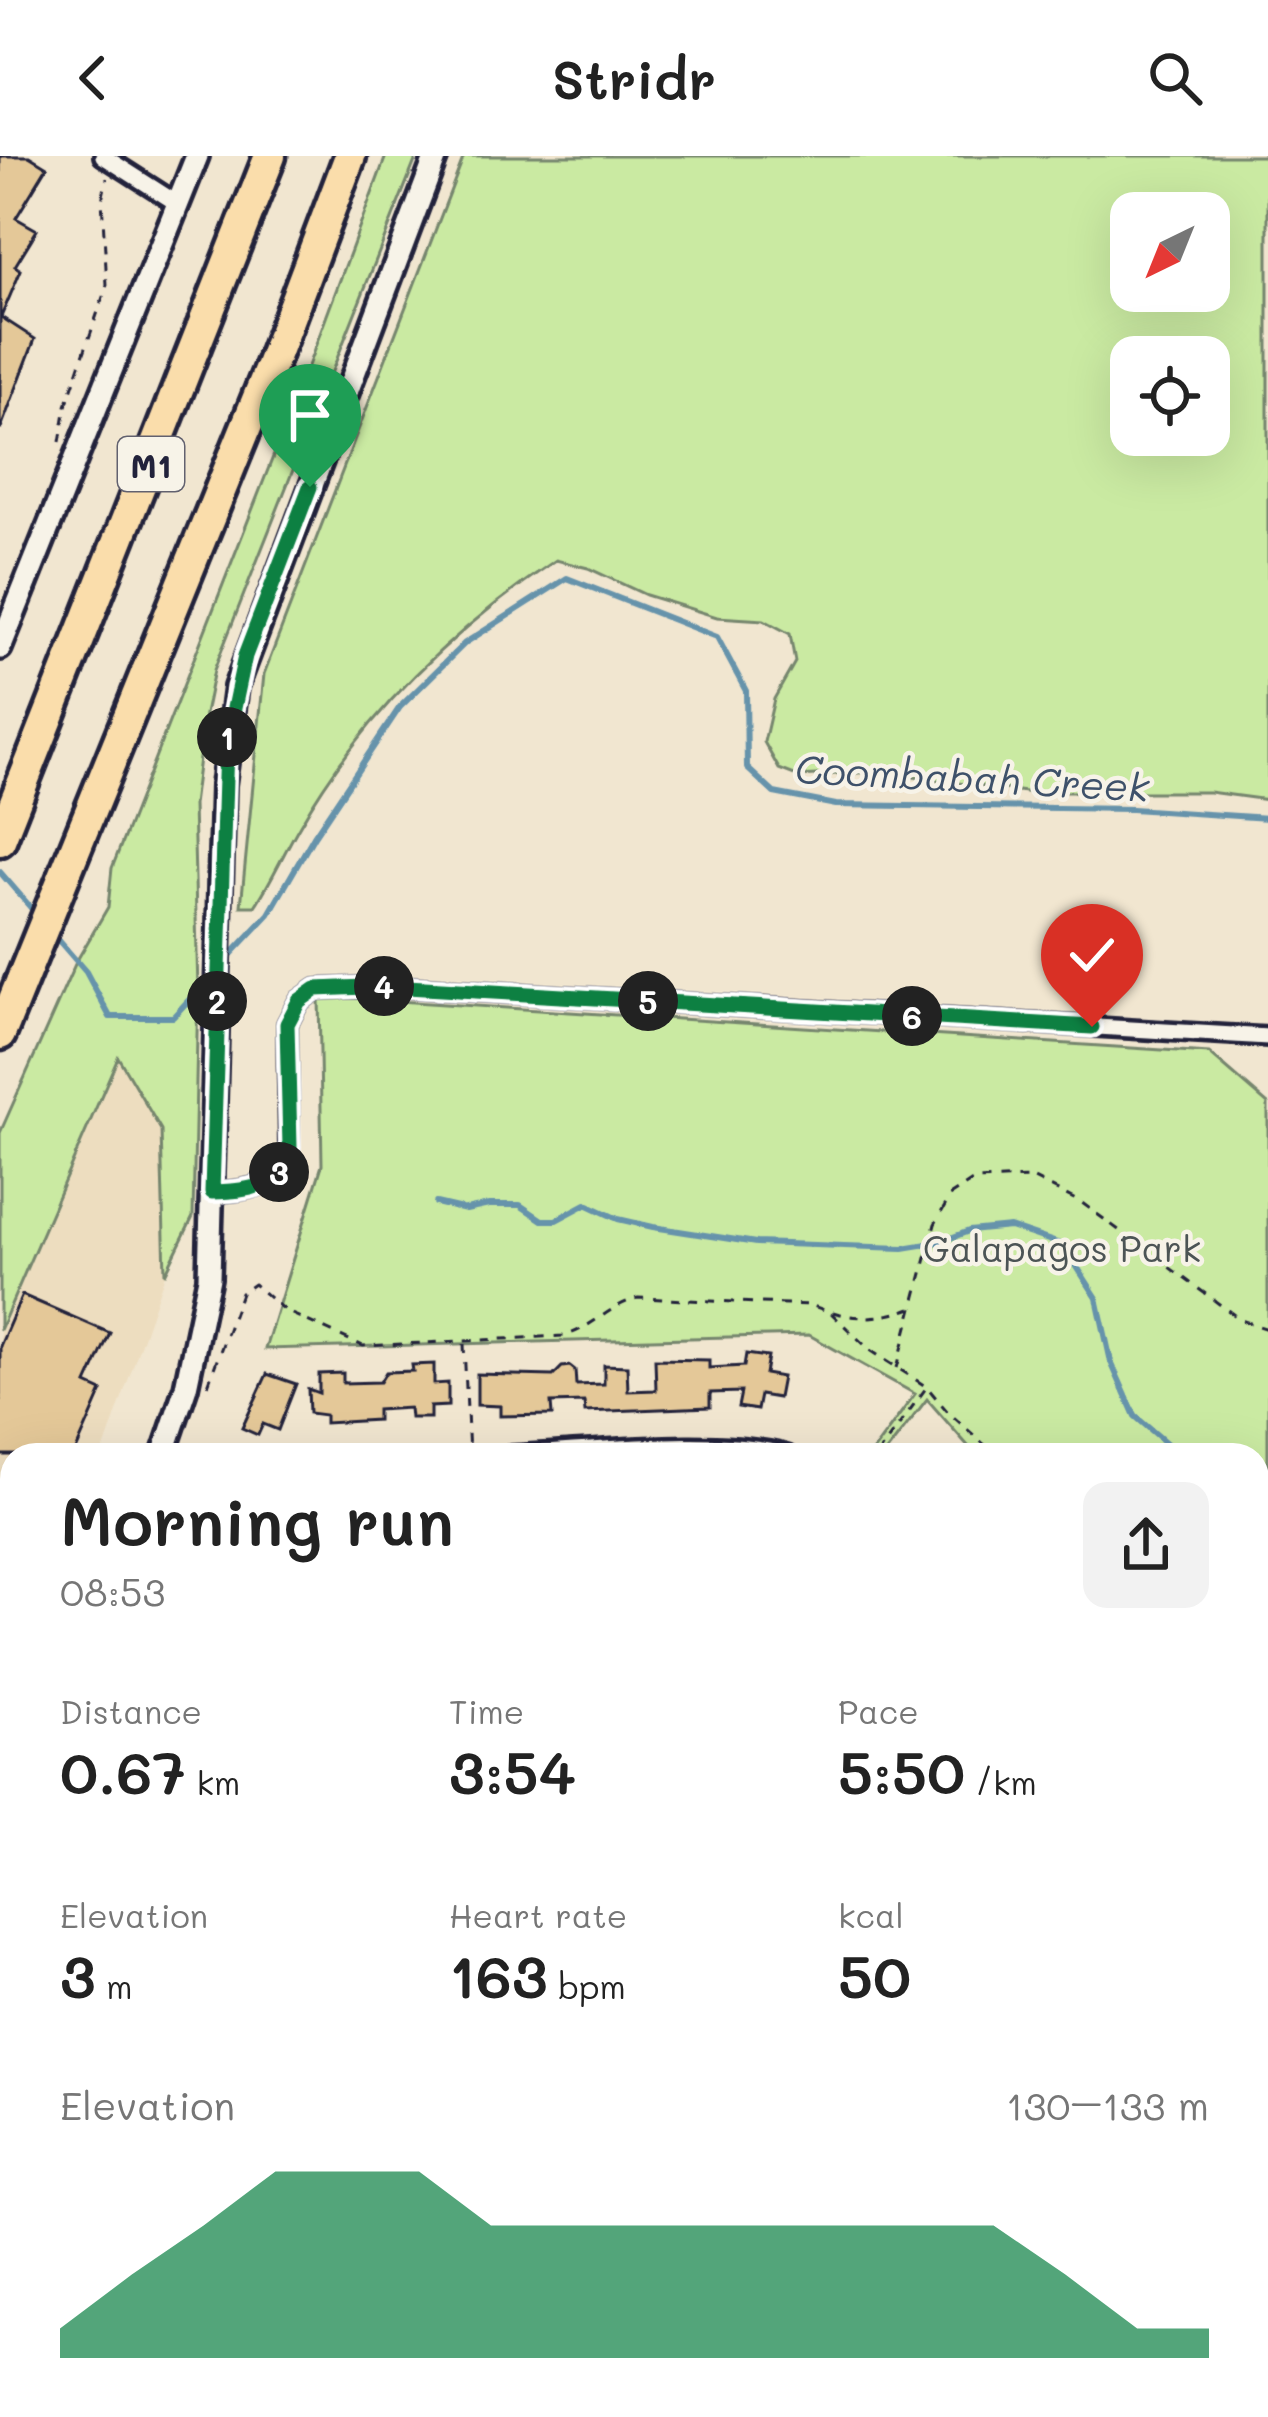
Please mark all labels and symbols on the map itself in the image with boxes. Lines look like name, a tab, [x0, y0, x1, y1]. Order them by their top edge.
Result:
north arrow	[1110, 192, 1230, 312]
pin	[259, 364, 361, 487]
road number: M1	[118, 437, 184, 491]
pin: 1	[197, 707, 257, 767]
water label: Coombabah Creek	[794, 742, 1152, 812]
pin	[1041, 904, 1143, 1027]
pin: 4	[354, 956, 414, 1016]
pin: 2	[187, 971, 247, 1031]
pin: 5	[618, 971, 678, 1031]
pin: 6	[882, 986, 942, 1046]
pin: 3	[249, 1142, 309, 1202]
park label: Galapagos Park	[923, 1224, 1201, 1271]

